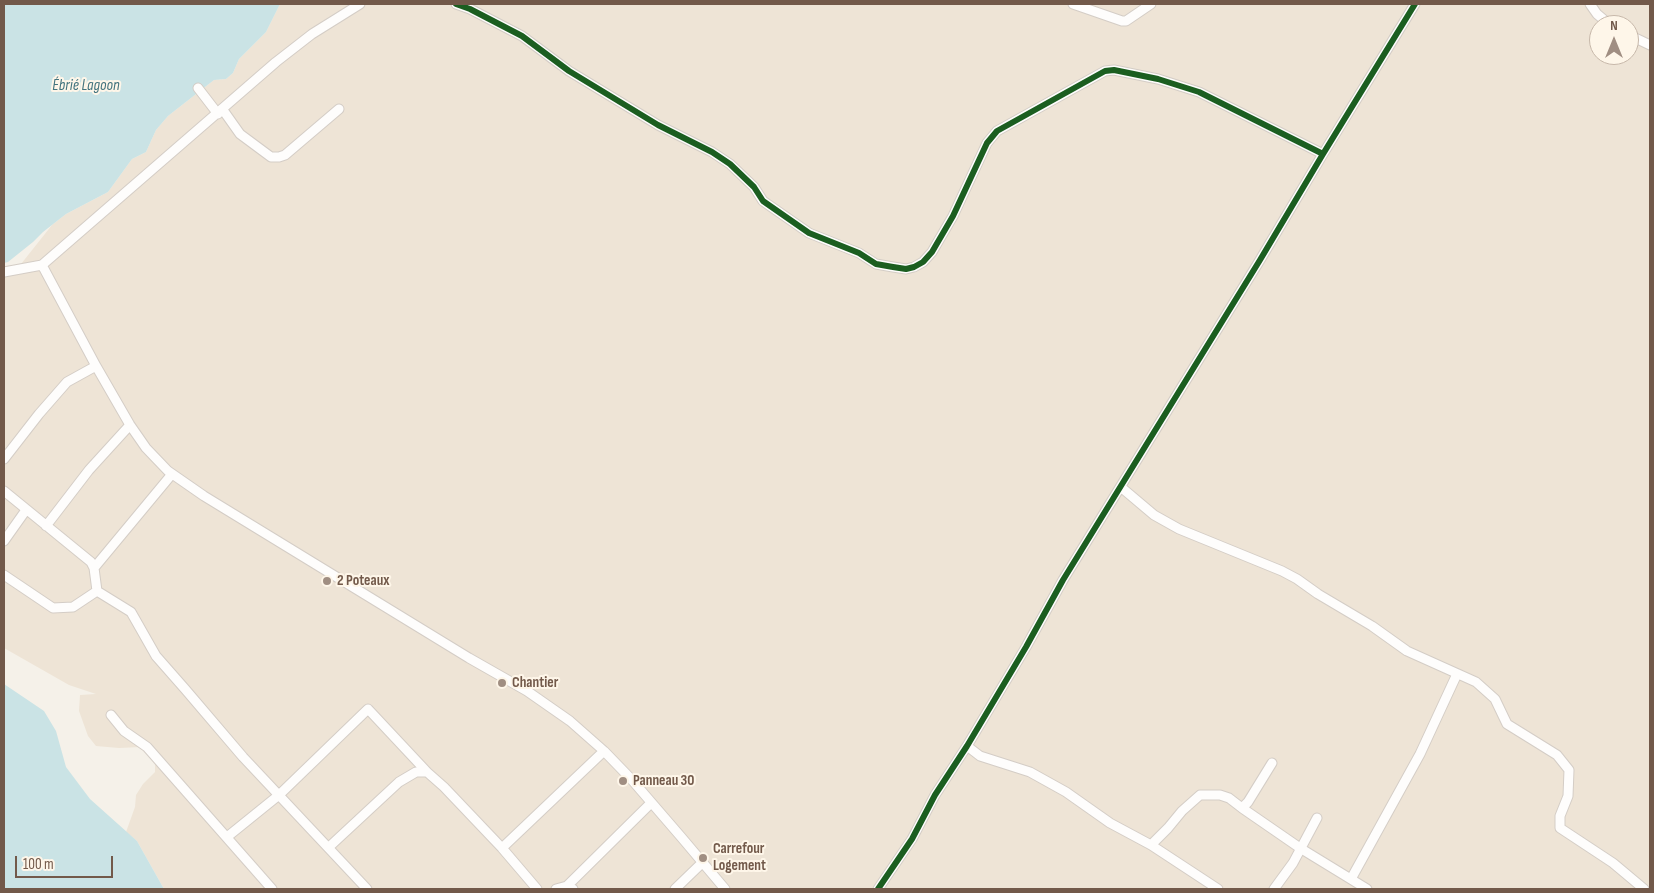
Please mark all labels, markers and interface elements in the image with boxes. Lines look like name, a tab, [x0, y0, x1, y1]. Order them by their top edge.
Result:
north arrow	[1589, 15, 1639, 65]
text: N	[1610, 17, 1618, 34]
water label: Ébrié Lagoon	[52, 76, 120, 96]
place label: 2 Poteaux	[337, 572, 389, 590]
marker: 2 Poteaux	[321, 575, 333, 587]
place label: Chantier	[512, 674, 558, 692]
marker: Chantier	[496, 677, 508, 689]
place label: Panneau 30	[633, 772, 694, 790]
marker: Panneau 30	[617, 775, 629, 787]
place label: Carrefour Logement	[713, 840, 766, 875]
scale bar	[18, 846, 115, 878]
marker: Carrefour Logement	[697, 852, 709, 864]
text: 100 m	[23, 855, 54, 874]

